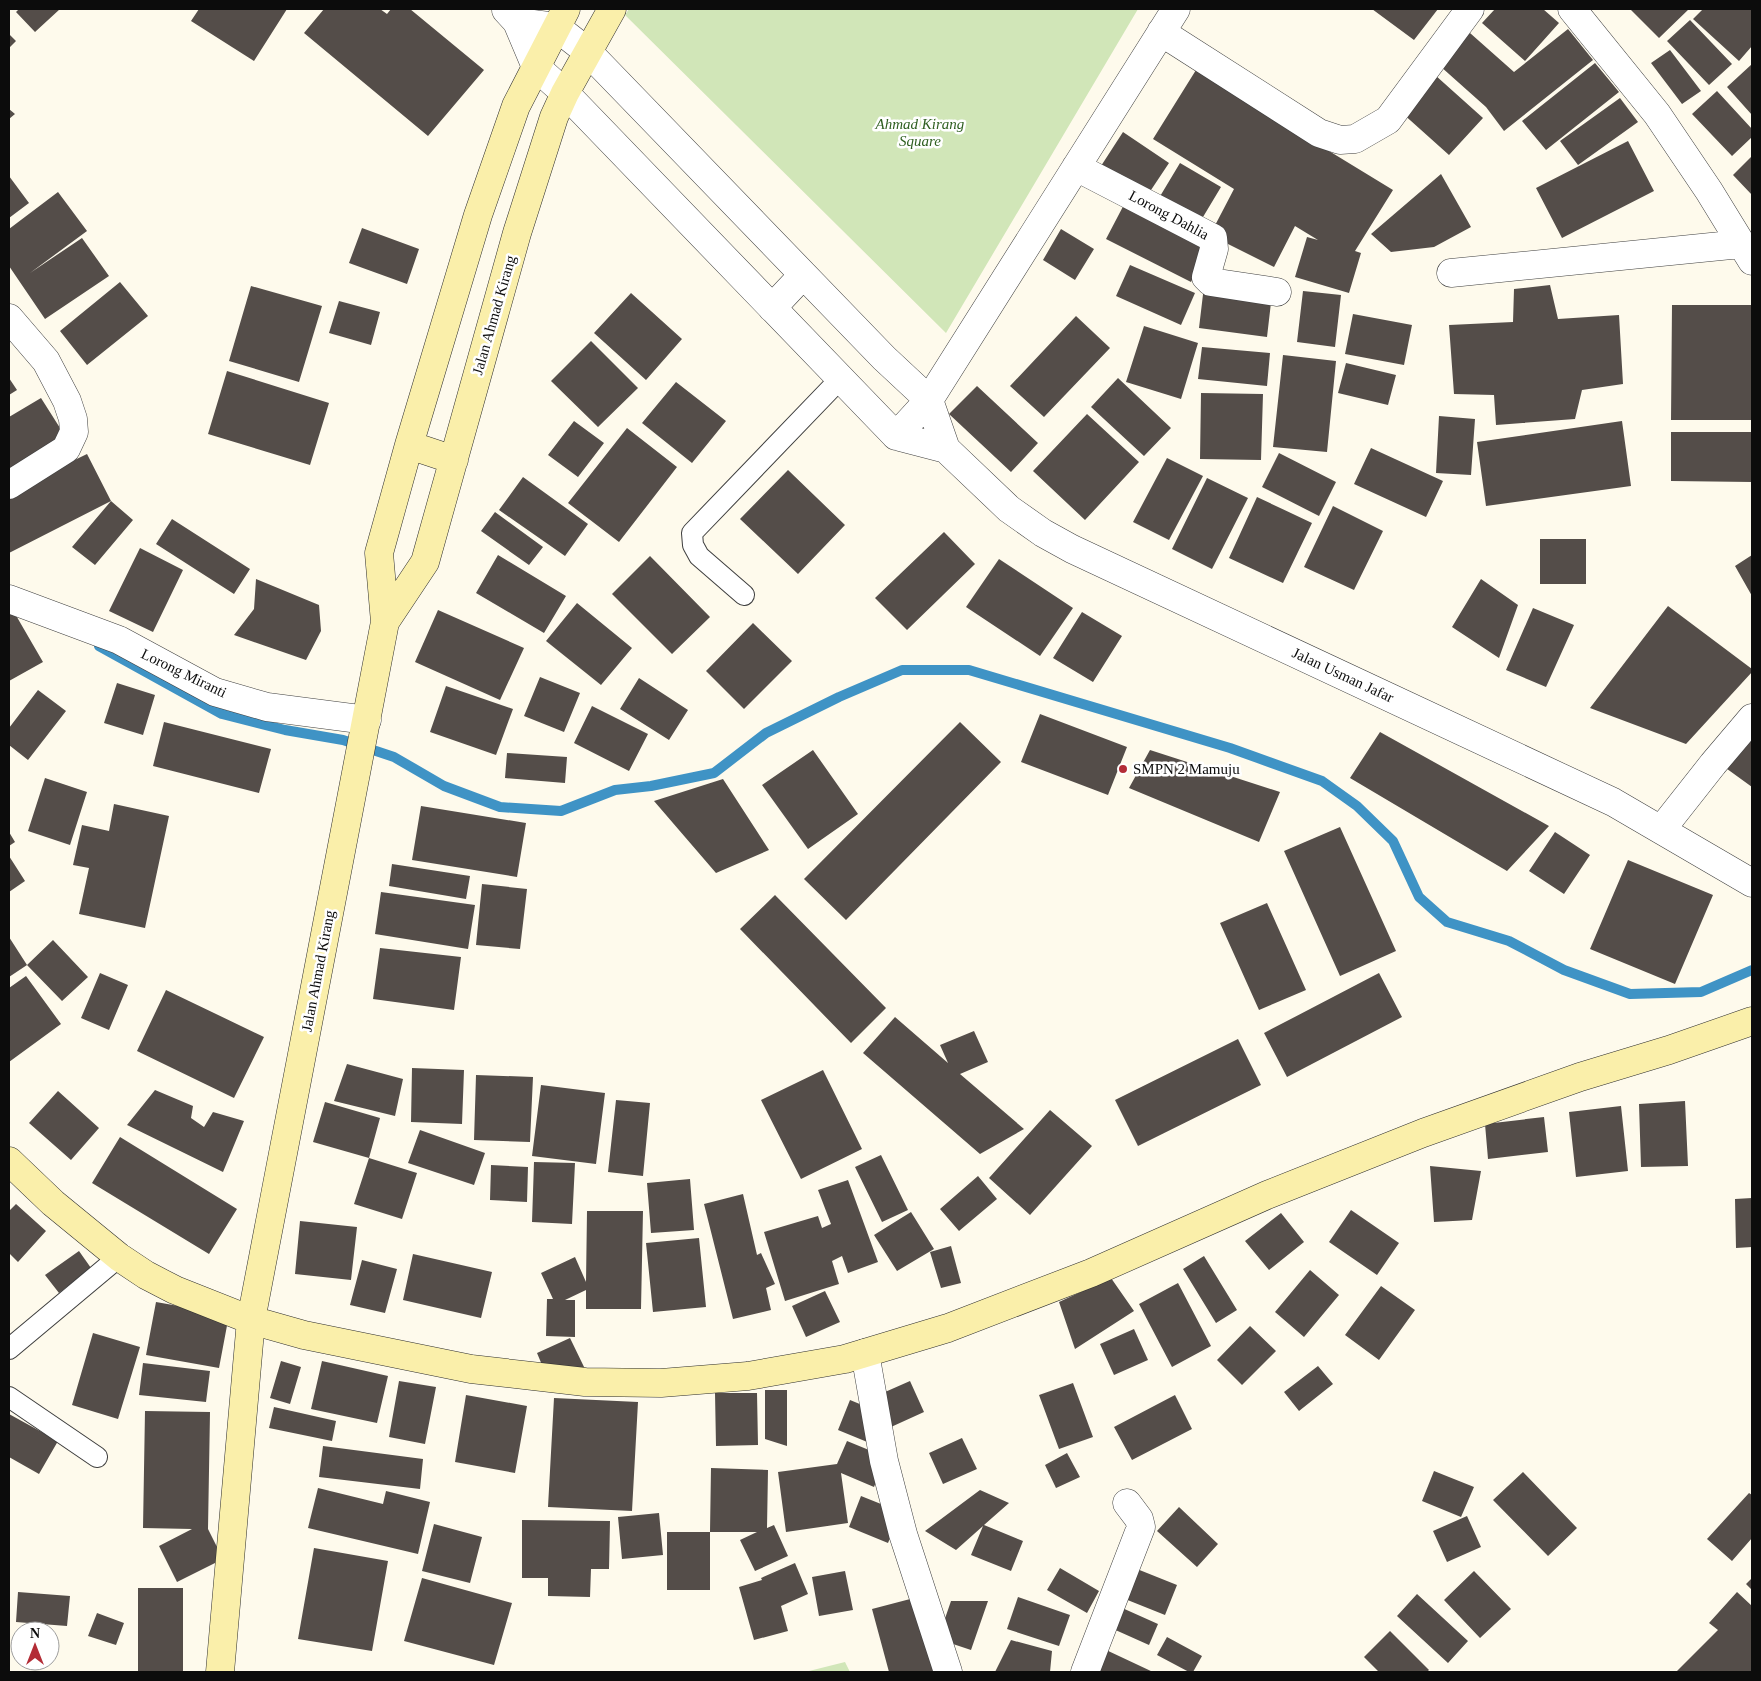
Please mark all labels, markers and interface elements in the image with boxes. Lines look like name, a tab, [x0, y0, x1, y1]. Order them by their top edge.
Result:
park label: Ahmad Kirang Square	[875, 116, 965, 149]
street label: Lorong Dahlia	[1126, 187, 1212, 243]
street label: Jalan Ahmad Kirang	[469, 253, 519, 376]
street label: Lorong Miranti	[139, 645, 229, 701]
street label: Jalan Usman Jafar	[1290, 645, 1396, 705]
place label: SMPN 2 Mamuju	[1133, 761, 1240, 777]
marker: SMPN 2 Mamuju	[1117, 763, 1129, 775]
street label: Jalan Ahmad Kirang	[298, 908, 338, 1033]
north arrow	[10, 1621, 60, 1671]
text: N	[30, 1626, 40, 1641]

